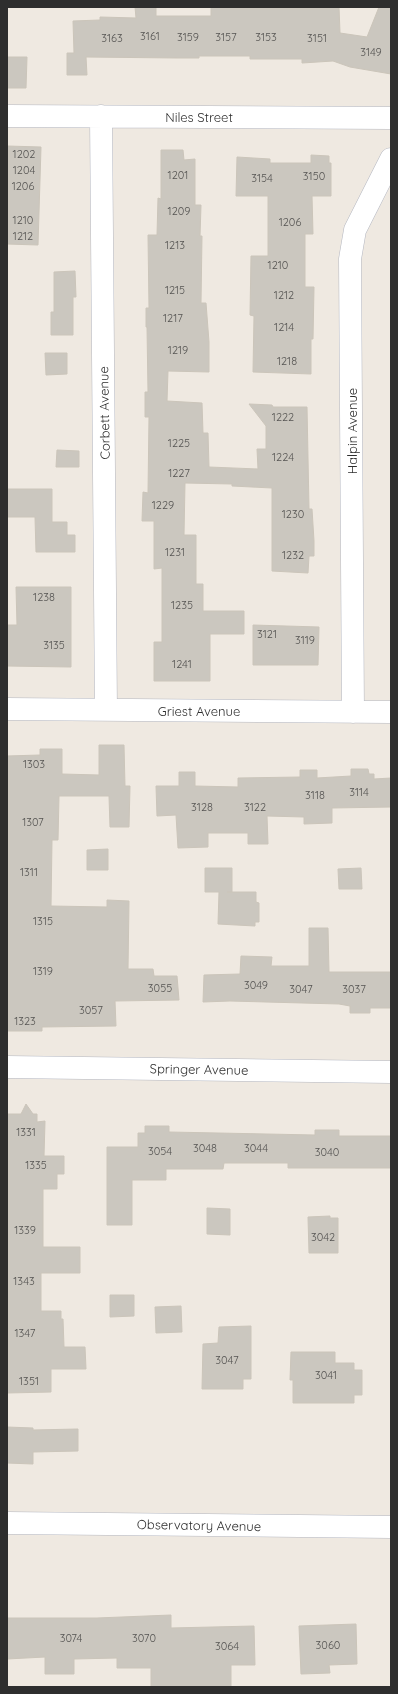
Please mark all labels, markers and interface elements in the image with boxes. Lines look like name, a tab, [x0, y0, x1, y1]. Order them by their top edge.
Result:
house number: 3161	[140, 29, 160, 43]
house number: 3159	[177, 30, 199, 44]
house number: 3157	[215, 30, 237, 44]
house number: 3153	[255, 30, 277, 44]
house number: 3163	[101, 31, 123, 45]
house number: 3151	[307, 31, 327, 45]
house number: 3149	[360, 45, 382, 59]
street label: Niles Street	[165, 109, 233, 125]
house number: 1202	[13, 147, 35, 161]
house number: 1204	[13, 163, 35, 177]
house number: 1201	[168, 168, 188, 182]
house number: 3150	[303, 169, 325, 183]
house number: 3154	[251, 171, 273, 185]
house number: 1206	[12, 179, 34, 193]
house number: 1209	[168, 204, 190, 218]
house number: 1210	[13, 213, 33, 227]
house number: 1206	[279, 215, 301, 229]
house number: 1212	[13, 229, 33, 243]
house number: 1213	[165, 238, 185, 252]
house number: 1210	[268, 258, 288, 272]
house number: 1215	[165, 283, 185, 297]
house number: 1212	[274, 288, 294, 302]
house number: 1217	[163, 311, 183, 325]
house number: 1214	[274, 320, 294, 334]
house number: 1219	[168, 343, 188, 357]
house number: 1218	[277, 354, 297, 368]
street label: Corbett Avenue	[95, 366, 113, 460]
street label: Halpin Avenue	[344, 388, 360, 474]
house number: 1222	[272, 410, 294, 424]
house number: 1225	[168, 436, 190, 450]
house number: 1224	[272, 450, 294, 464]
house number: 1227	[168, 466, 190, 480]
house number: 1229	[152, 498, 174, 512]
house number: 1230	[282, 507, 304, 521]
house number: 1231	[165, 545, 185, 559]
house number: 1232	[282, 548, 304, 562]
house number: 1238	[33, 590, 55, 604]
house number: 1235	[171, 598, 193, 612]
house number: 3121	[257, 627, 277, 641]
house number: 3119	[295, 633, 315, 647]
house number: 3135	[43, 638, 65, 652]
house number: 1241	[172, 657, 192, 671]
street label: Griest Avenue	[158, 703, 240, 719]
house number: 1303	[23, 757, 45, 771]
house number: 3114	[349, 785, 369, 799]
house number: 3118	[305, 788, 325, 802]
house number: 3128	[191, 800, 213, 814]
house number: 3122	[244, 800, 266, 814]
house number: 1307	[22, 815, 44, 829]
house number: 1311	[20, 865, 38, 879]
house number: 1315	[33, 914, 53, 928]
house number: 1319	[33, 964, 53, 978]
house number: 3049	[244, 978, 268, 992]
house number: 3055	[148, 981, 172, 995]
house number: 3047	[289, 982, 313, 996]
house number: 3037	[342, 982, 366, 996]
house number: 3057	[79, 1003, 103, 1017]
house number: 1323	[14, 1014, 36, 1028]
street label: Springer Avenue	[150, 1060, 248, 1078]
house number: 1331	[16, 1125, 36, 1139]
house number: 3048	[193, 1141, 217, 1155]
house number: 3044	[244, 1141, 268, 1155]
house number: 3054	[148, 1144, 172, 1158]
house number: 3040	[315, 1145, 339, 1159]
house number: 1335	[25, 1158, 47, 1172]
house number: 1339	[14, 1223, 36, 1237]
house number: 3042	[311, 1230, 335, 1244]
house number: 1343	[13, 1274, 35, 1288]
house number: 1347	[15, 1326, 36, 1340]
house number: 3047	[215, 1353, 239, 1367]
house number: 3041	[315, 1368, 337, 1382]
house number: 1351	[19, 1374, 39, 1388]
street label: Observatory Avenue	[137, 1516, 261, 1534]
house number: 3074	[60, 1631, 83, 1645]
house number: 3070	[132, 1631, 156, 1645]
house number: 3060	[316, 1638, 340, 1652]
house number: 3064	[215, 1639, 239, 1653]

